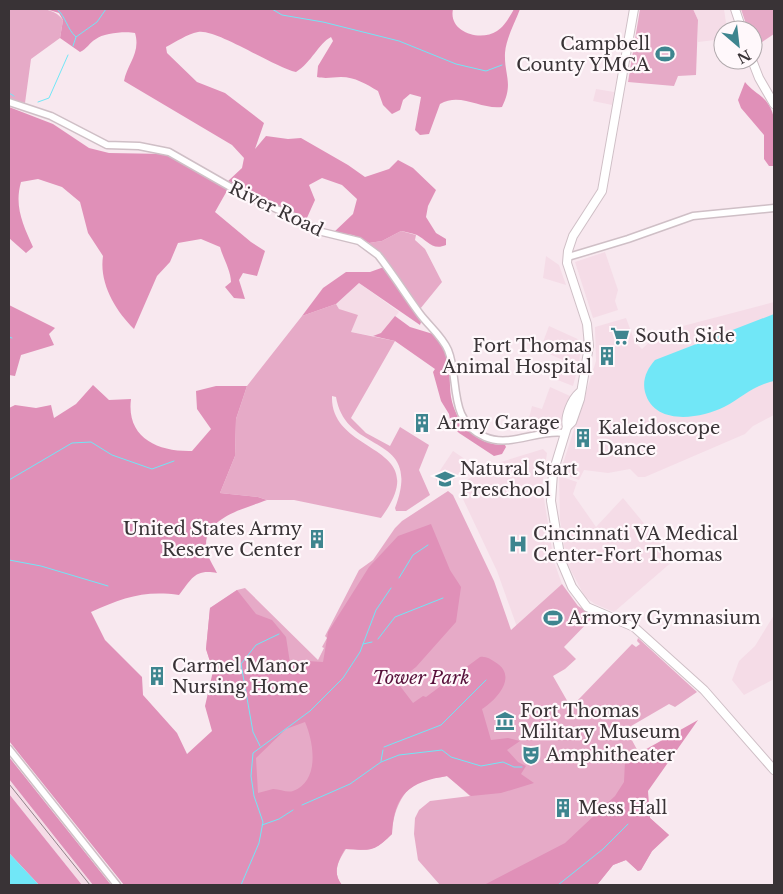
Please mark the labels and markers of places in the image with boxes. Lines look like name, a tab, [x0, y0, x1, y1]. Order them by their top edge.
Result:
place label: Campbell County YMCA	[516, 33, 651, 76]
sports icon: Campbell County YMCA	[654, 43, 676, 65]
supermarket icon: South Side	[609, 325, 631, 347]
place label: South Side	[635, 325, 735, 347]
place label: Fort Thomas Animal Hospital	[441, 335, 592, 378]
building icon: Fort Thomas Animal Hospital	[596, 345, 618, 367]
building icon: Army Garage	[411, 412, 433, 434]
place label: Army Garage	[436, 412, 560, 434]
place label: Kaleidoscope Dance	[598, 417, 720, 460]
building icon: Kaleidoscope Dance	[572, 427, 594, 449]
place label: Natural Start Preschool	[460, 458, 578, 501]
school or university icon: Natural Start Preschool	[434, 468, 456, 490]
place label: United States Army Reserve Center	[123, 518, 302, 561]
place label: Cincinnati VA Medical Center-Fort Thomas	[533, 523, 738, 566]
building icon: United States Army Reserve Center	[306, 528, 328, 550]
hospital icon: Cincinnati VA Medical Center-Fort Thomas	[507, 533, 529, 555]
sports icon: Armory Gymnasium	[542, 607, 564, 629]
place label: Armory Gymnasium	[567, 607, 761, 629]
place label: Carmel Manor Nursing Home	[172, 655, 308, 698]
building icon: Carmel Manor Nursing Home	[146, 665, 168, 687]
place label: Fort Thomas Military Museum	[520, 700, 680, 743]
museum icon: Fort Thomas Military Museum	[494, 710, 516, 732]
theatre icon: Amphitheater	[520, 744, 542, 766]
place label: Amphitheater	[545, 744, 676, 766]
building icon: Mess Hall	[552, 797, 574, 819]
place label: Mess Hall	[578, 797, 667, 819]

